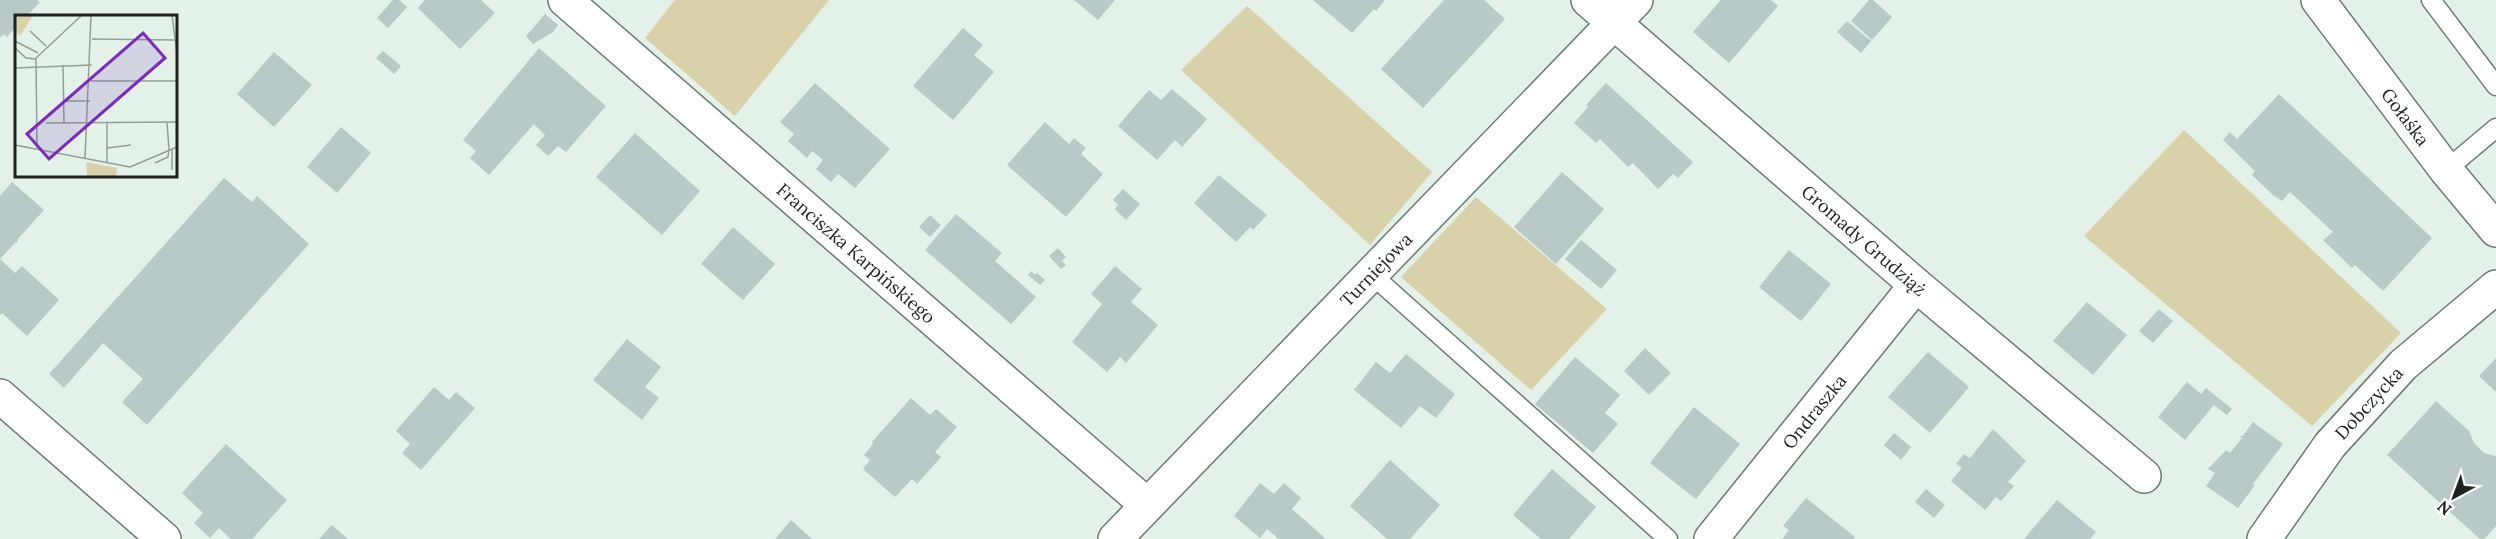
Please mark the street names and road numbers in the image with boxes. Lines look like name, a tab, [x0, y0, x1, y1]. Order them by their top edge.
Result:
street label: Gołaśka	[2377, 83, 2435, 150]
street label: Franciszka Karpińskiego	[772, 178, 941, 328]
street label: Gromady Grudziąż	[1797, 180, 1931, 301]
street label: Turniejowa	[1335, 228, 1417, 311]
street label: Dobczycka	[2329, 361, 2408, 444]
street label: Ondraszka	[1777, 369, 1851, 453]

